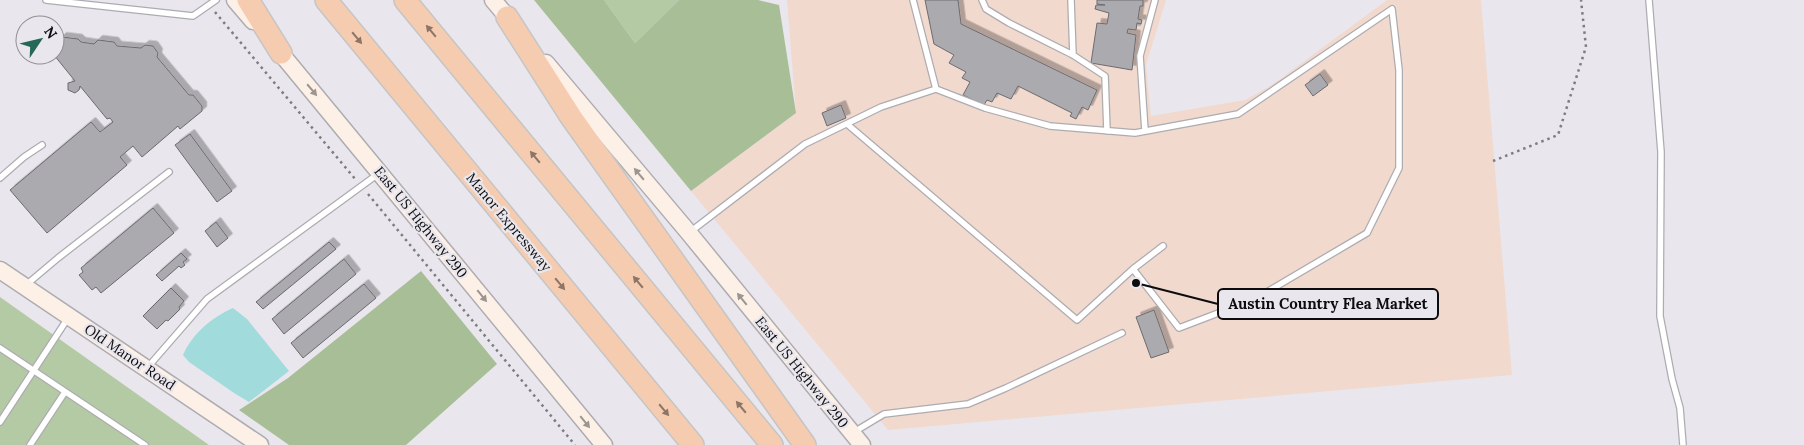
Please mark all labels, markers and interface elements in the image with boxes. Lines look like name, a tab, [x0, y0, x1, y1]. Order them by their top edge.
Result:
north arrow	[15, 15, 65, 65]
text: N	[40, 23, 61, 42]
one-way arrow	[426, 25, 437, 38]
one-way arrow	[351, 31, 362, 44]
one-way arrow	[306, 83, 317, 96]
one-way arrow	[529, 150, 540, 163]
street label: East US Highway 290	[370, 163, 472, 281]
one-way arrow	[633, 167, 644, 180]
street label: Manor Expressway	[463, 169, 556, 275]
one-way arrow	[633, 276, 644, 288]
one-way arrow	[555, 278, 566, 291]
callout: Austin Country Flea Market	[1218, 289, 1438, 319]
one-way arrow	[477, 290, 488, 303]
one-way arrow	[737, 293, 748, 306]
text: Austin Country Flea Market	[1228, 294, 1429, 313]
street label: East US Highway 290	[751, 313, 853, 431]
street label: Old Manor Road	[81, 320, 179, 394]
one-way arrow	[736, 401, 747, 414]
one-way arrow	[658, 403, 669, 416]
one-way arrow	[580, 415, 591, 428]

